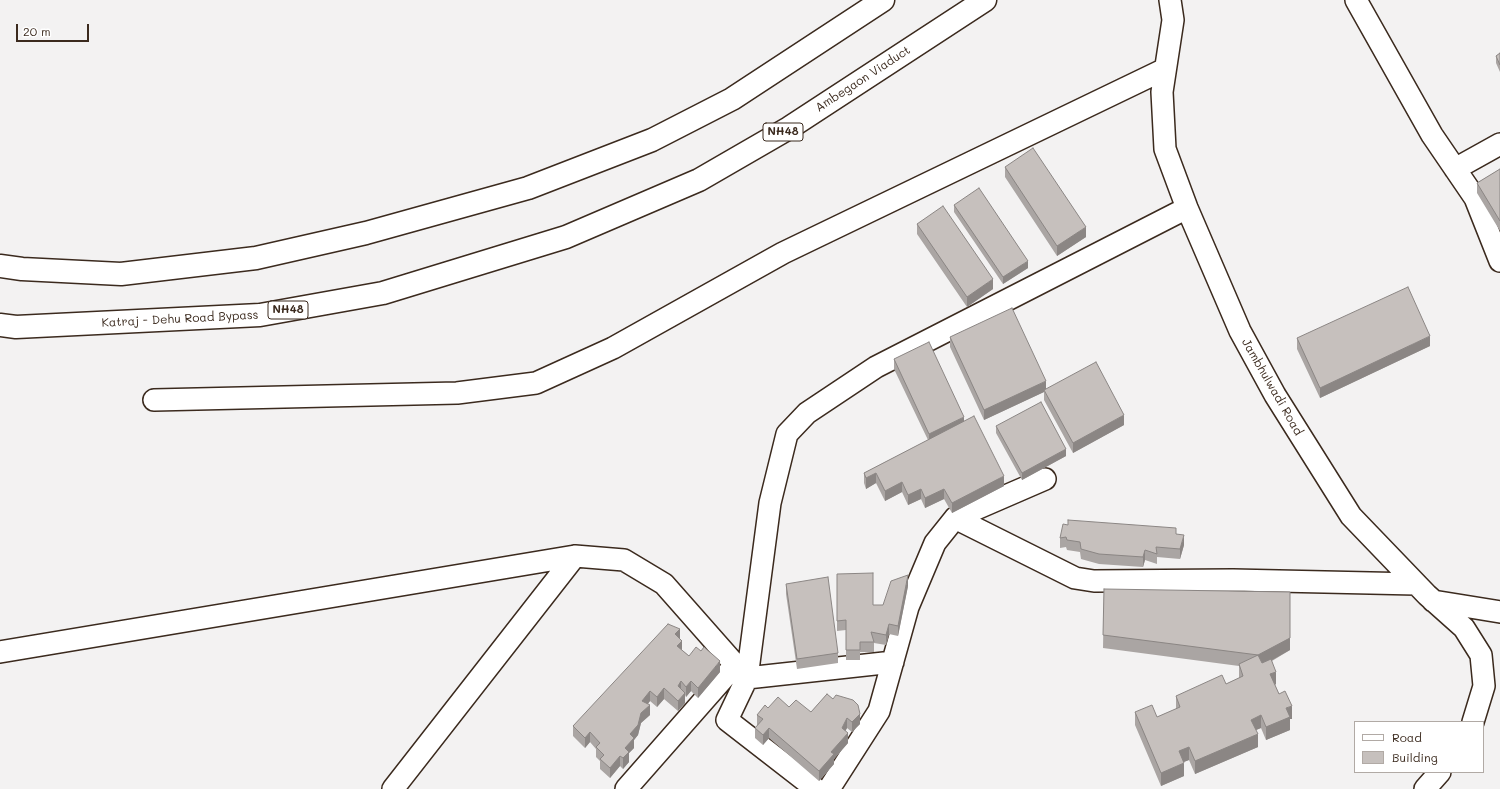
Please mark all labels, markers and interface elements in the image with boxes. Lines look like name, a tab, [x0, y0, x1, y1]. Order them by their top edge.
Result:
scale bar	[18, 16, 91, 42]
text: 20 m	[23, 23, 51, 39]
street label: Ambegaon Viaduct	[813, 43, 913, 115]
road number: NH48	[763, 123, 803, 141]
road number: NH48	[268, 301, 308, 319]
street label: Katraj - Dehu Road Bypass	[101, 308, 259, 330]
street label: Jambhulwadi Road	[1238, 336, 1306, 438]
legend	[1354, 721, 1484, 773]
text: Road	[1392, 729, 1422, 745]
text: Building	[1392, 749, 1438, 765]

